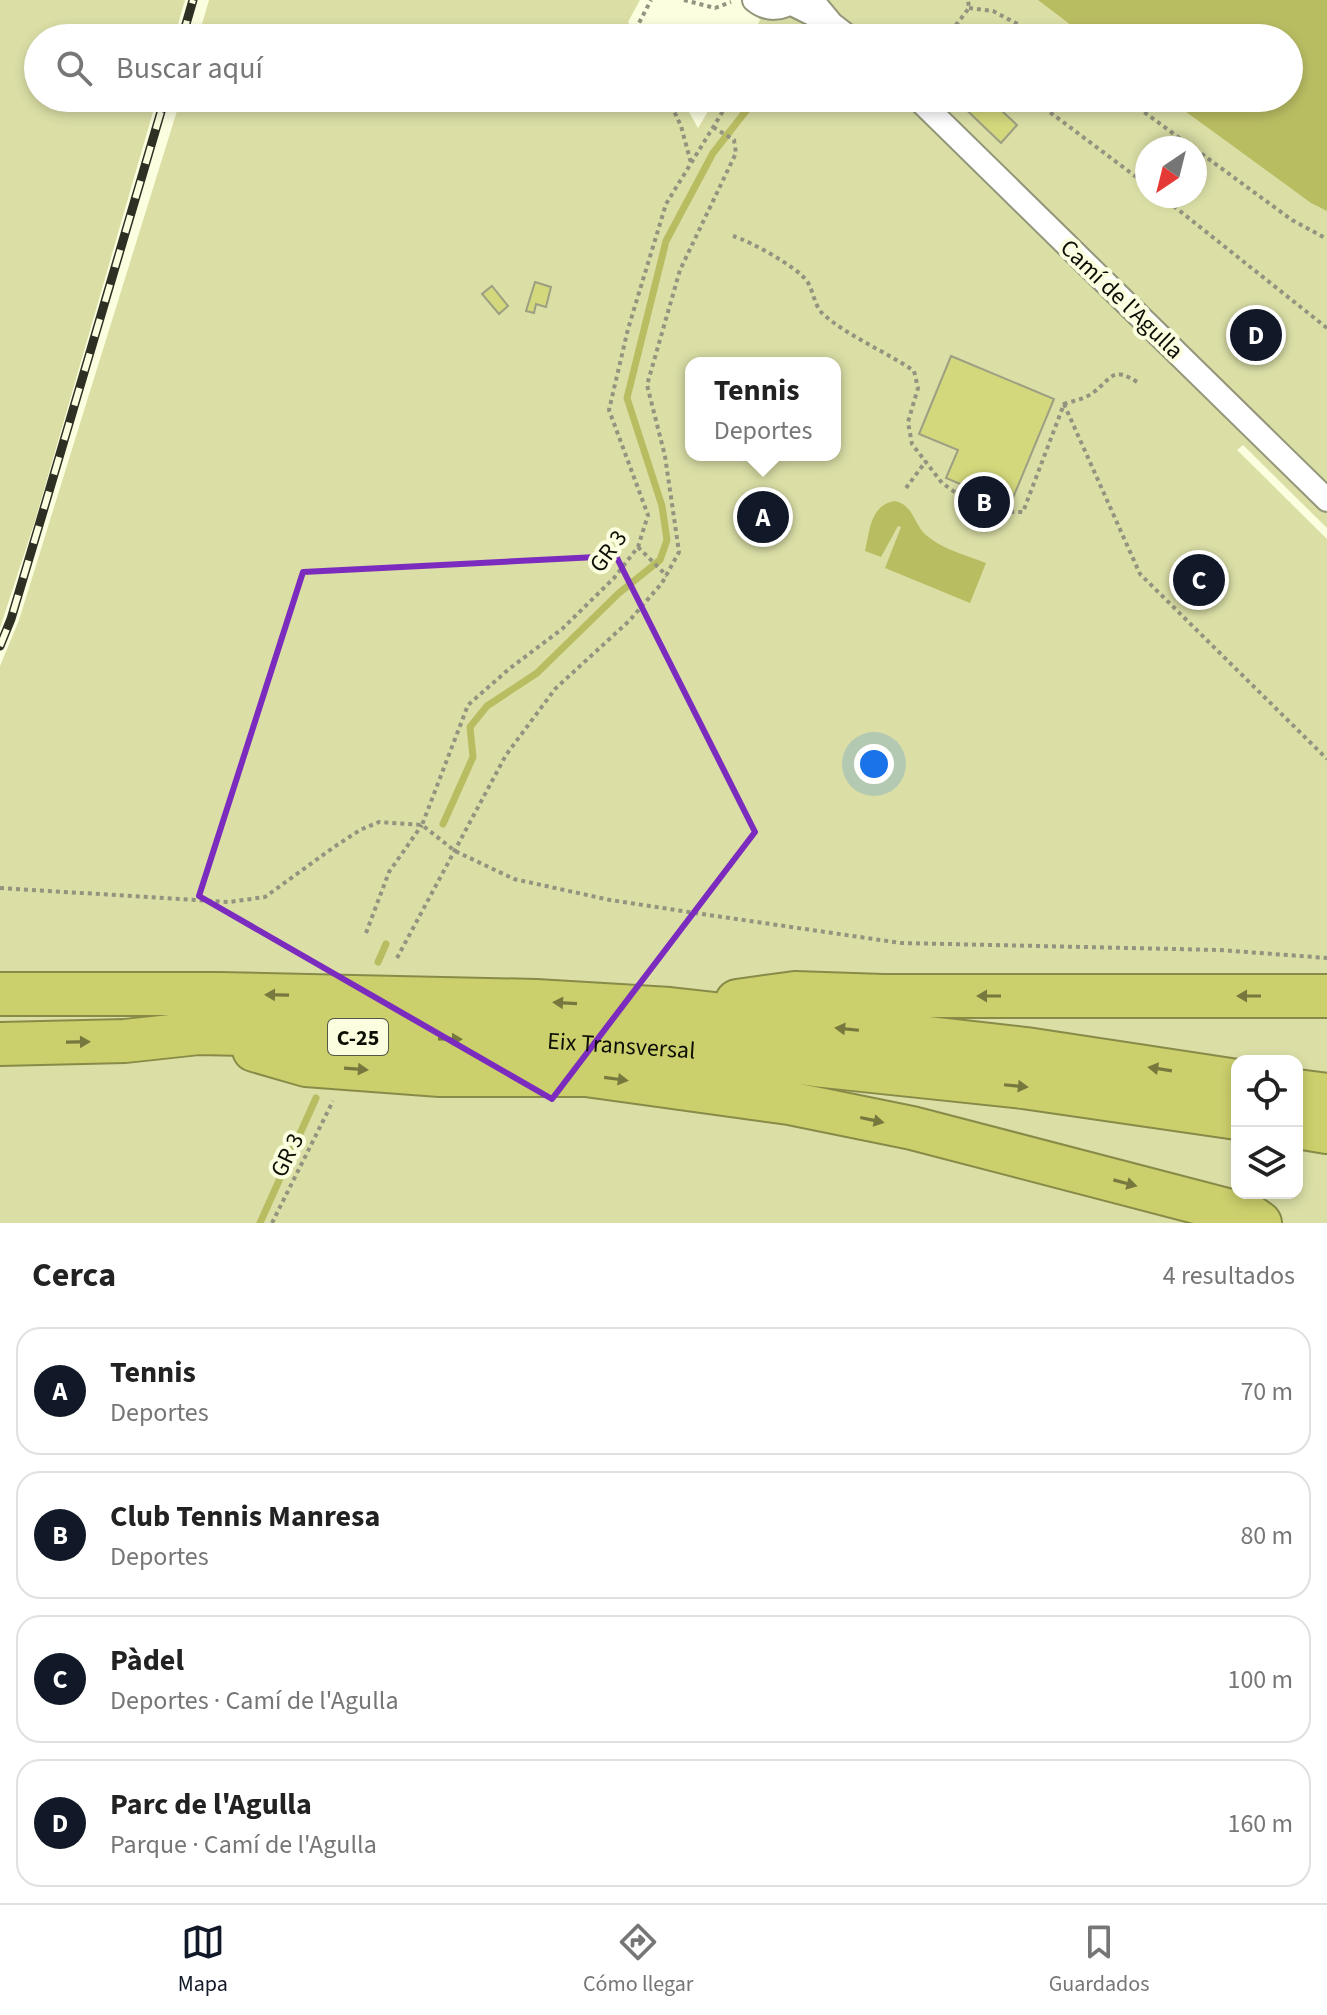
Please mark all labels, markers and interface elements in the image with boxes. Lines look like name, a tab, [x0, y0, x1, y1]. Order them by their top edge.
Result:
search box	[24, 24, 1303, 112]
icon: search	[52, 46, 96, 90]
text: Buscar aquí	[116, 47, 263, 90]
north arrow	[1135, 136, 1207, 208]
street label: Camí de l'Agulla	[1052, 231, 1191, 367]
pin: D	[1230, 305, 1282, 365]
popup	[685, 357, 841, 461]
text: Tennis	[714, 369, 800, 412]
text: Deportes	[714, 412, 812, 449]
pin: B	[958, 472, 1010, 532]
pin: A	[737, 487, 789, 547]
street label: GR 3	[581, 523, 636, 580]
pin: C	[1173, 550, 1225, 610]
your location	[854, 744, 894, 784]
one-way arrow	[264, 989, 289, 1001]
one-way arrow	[976, 990, 1001, 1002]
one-way arrow	[1236, 990, 1261, 1002]
one-way arrow	[552, 996, 577, 1009]
road number: C-25	[328, 1019, 388, 1055]
one-way arrow	[834, 1023, 859, 1036]
street label: Eix Transversal	[546, 1024, 697, 1069]
one-way arrow	[438, 1032, 463, 1045]
one-way arrow	[66, 1036, 91, 1049]
map controls	[1231, 1055, 1303, 1199]
button: locate	[1231, 1055, 1303, 1127]
one-way arrow	[344, 1063, 369, 1076]
one-way arrow	[1147, 1063, 1172, 1075]
one-way arrow	[604, 1073, 629, 1086]
one-way arrow	[1004, 1080, 1029, 1093]
one-way arrow	[860, 1114, 885, 1127]
street label: GR 3	[262, 1127, 313, 1183]
button: layers	[1231, 1127, 1303, 1199]
one-way arrow	[1112, 1177, 1137, 1189]
text: Cerca	[32, 1251, 116, 1300]
text: 4 resultados	[1163, 1257, 1295, 1294]
text: Tennis	[110, 1351, 196, 1394]
text: A	[53, 1373, 67, 1410]
text: 70 m	[1240, 1373, 1293, 1410]
text: Deportes	[110, 1394, 209, 1431]
text: Club Tennis Manresa	[110, 1495, 380, 1538]
text: B	[52, 1517, 68, 1554]
text: 80 m	[1240, 1517, 1293, 1554]
text: Deportes	[110, 1538, 209, 1575]
text: Pàdel	[110, 1639, 184, 1682]
text: C	[52, 1661, 68, 1698]
text: 100 m	[1227, 1661, 1293, 1698]
text: Deportes · Camí de l'Agulla	[110, 1682, 399, 1719]
text: Parc de l'Agulla	[110, 1783, 312, 1826]
text: D	[52, 1805, 68, 1842]
text: 160 m	[1227, 1805, 1293, 1842]
text: Parque · Camí de l'Agulla	[110, 1826, 377, 1863]
tab: Mapa	[178, 1920, 228, 2000]
tab: Cómo llegar	[583, 1920, 693, 2000]
tab: Guardados	[1049, 1920, 1149, 2000]

